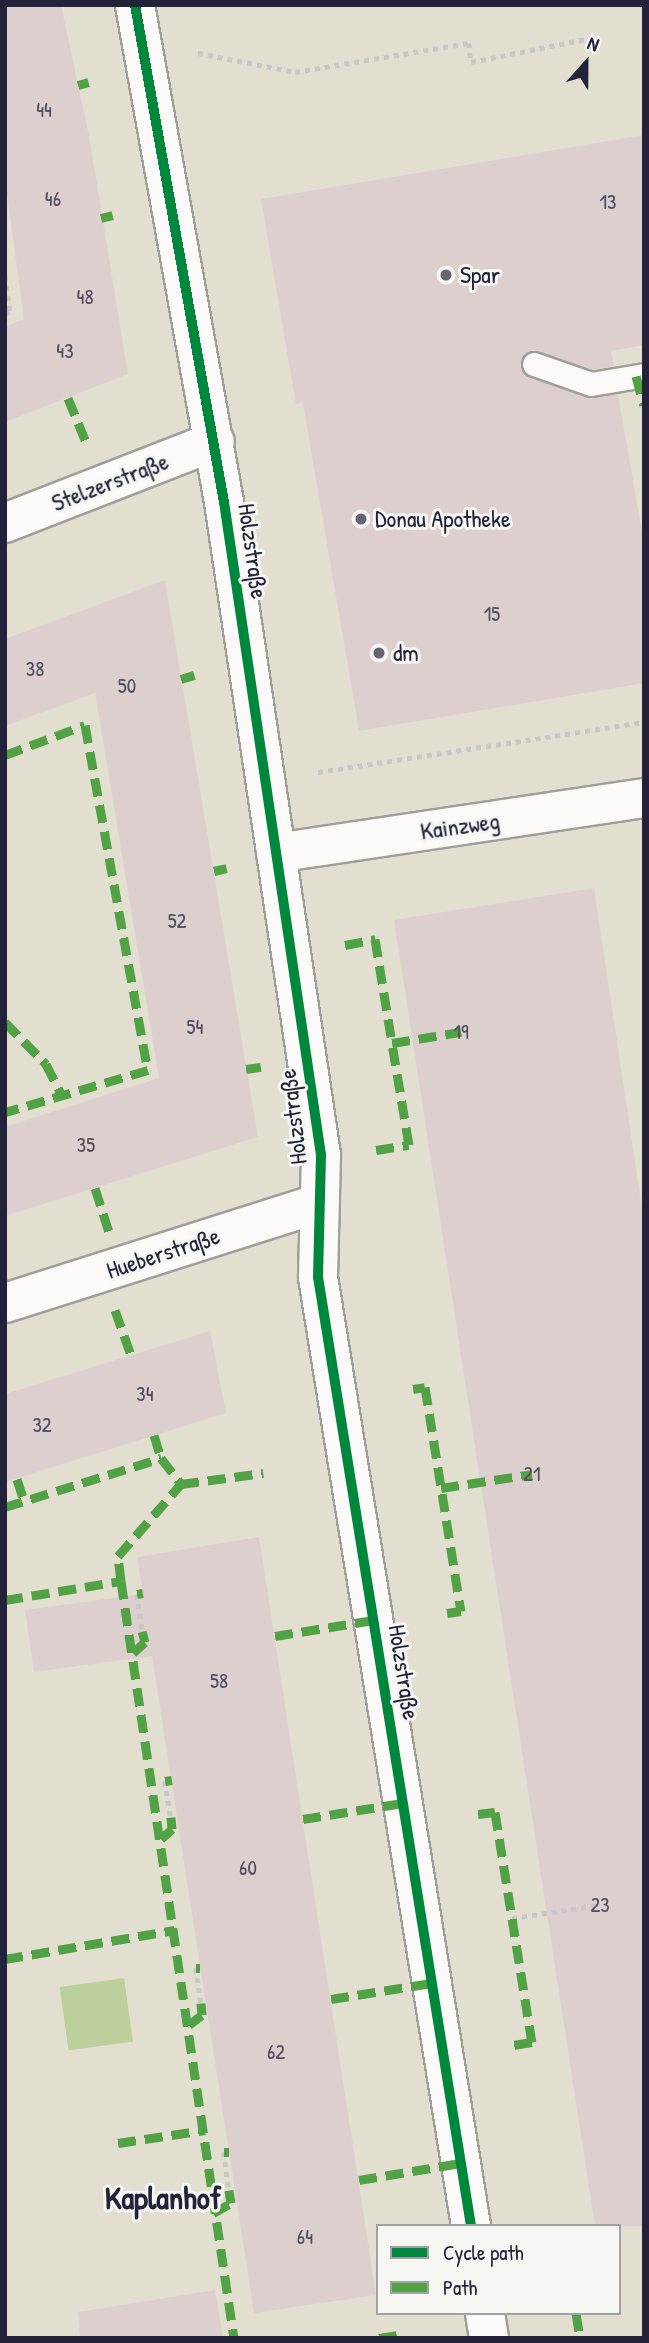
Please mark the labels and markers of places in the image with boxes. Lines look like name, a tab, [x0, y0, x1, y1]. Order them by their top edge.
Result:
place label: Spar	[460, 261, 500, 289]
marker: Spar	[438, 267, 454, 283]
place label: Donau Apotheke	[375, 505, 511, 533]
marker: Donau Apotheke	[353, 511, 369, 527]
place label: dm	[393, 639, 419, 667]
marker: dm	[371, 645, 387, 661]

